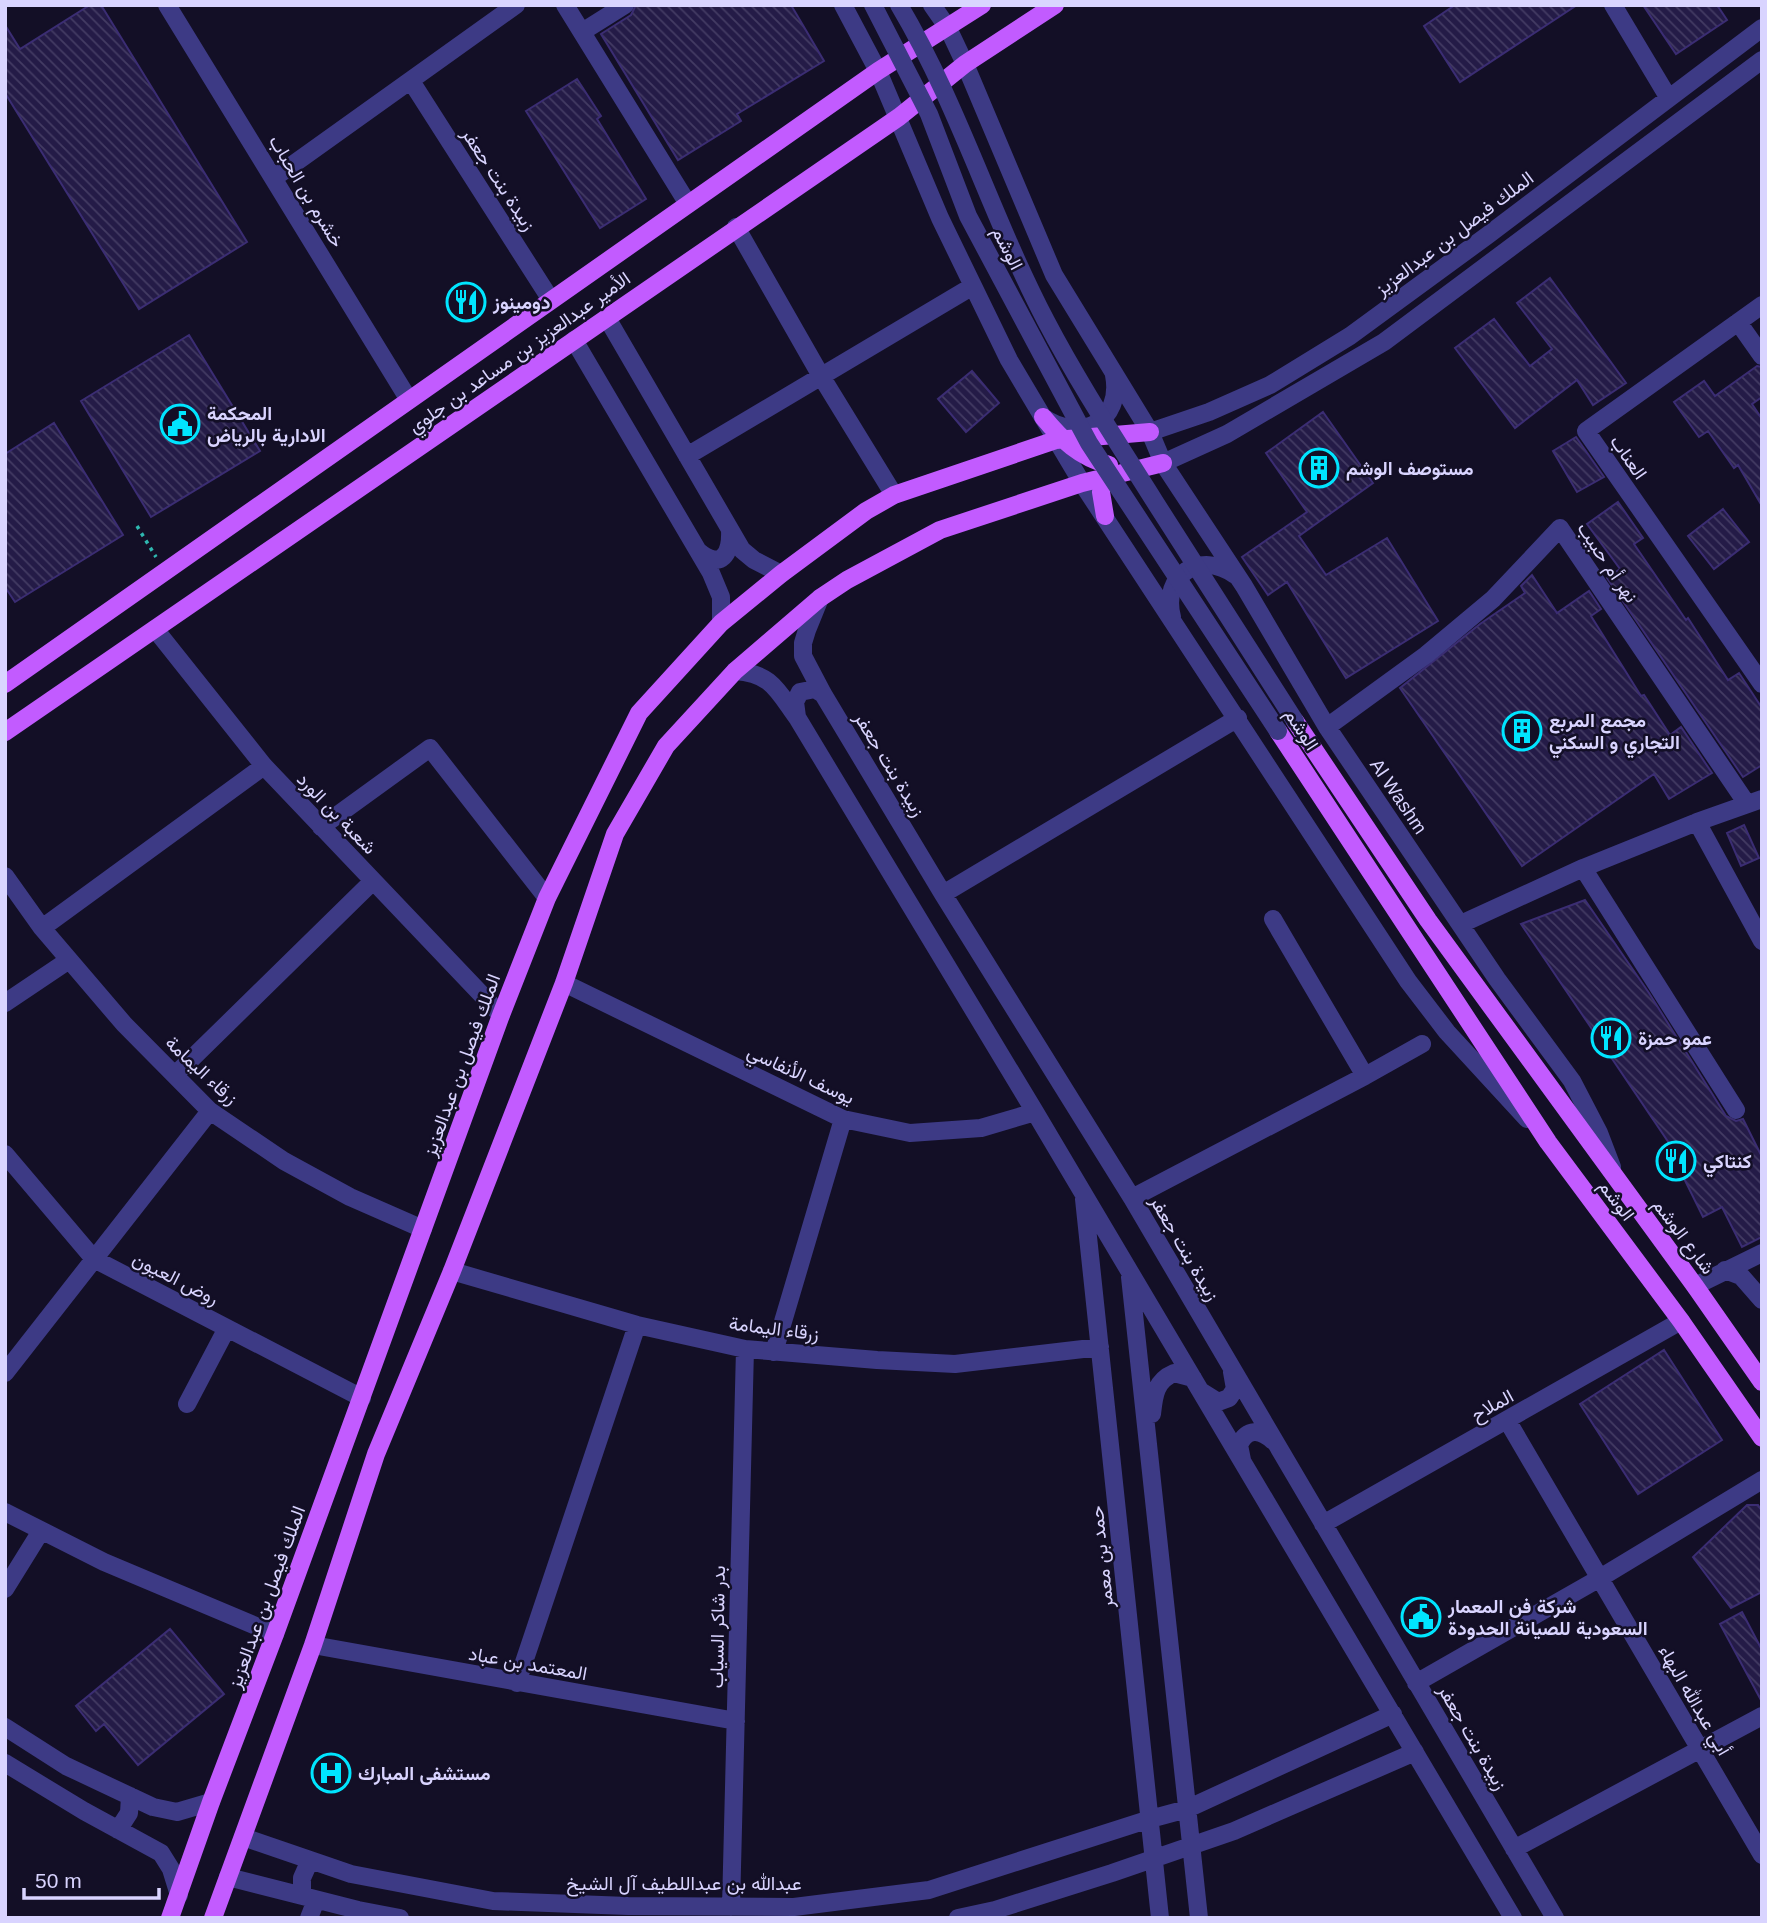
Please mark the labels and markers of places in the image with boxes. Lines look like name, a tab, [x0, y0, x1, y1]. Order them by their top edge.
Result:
restaurant icon: دومينوز	[445, 281, 487, 323]
place label: دومينوز	[492, 292, 550, 315]
public building icon: المحكمة الادارية بالرياض	[159, 403, 201, 445]
place label: المحكمة الادارية بالرياض	[207, 403, 326, 448]
building icon: مستوصف الوشم	[1298, 447, 1340, 489]
place label: مستوصف الوشم	[1346, 458, 1474, 481]
building icon: مجمع المربع التجاري و السكني	[1501, 710, 1543, 752]
place label: مجمع المربع التجاري و السكني	[1549, 710, 1680, 759]
restaurant icon: عمو حمزة	[1590, 1017, 1632, 1059]
place label: عمو حمزة	[1638, 1028, 1712, 1051]
restaurant icon: كنتاكي	[1655, 1140, 1697, 1182]
place label: كنتاكي	[1703, 1151, 1752, 1178]
public building icon: شركة فن المعمار السعودية للصيانة الحدودة	[1400, 1596, 1442, 1638]
place label: شركة فن المعمار السعودية للصيانة الحدودة	[1447, 1596, 1648, 1641]
hospital icon: مستشفى المبارك	[310, 1752, 352, 1794]
place label: مستشفى المبارك	[358, 1763, 491, 1786]

